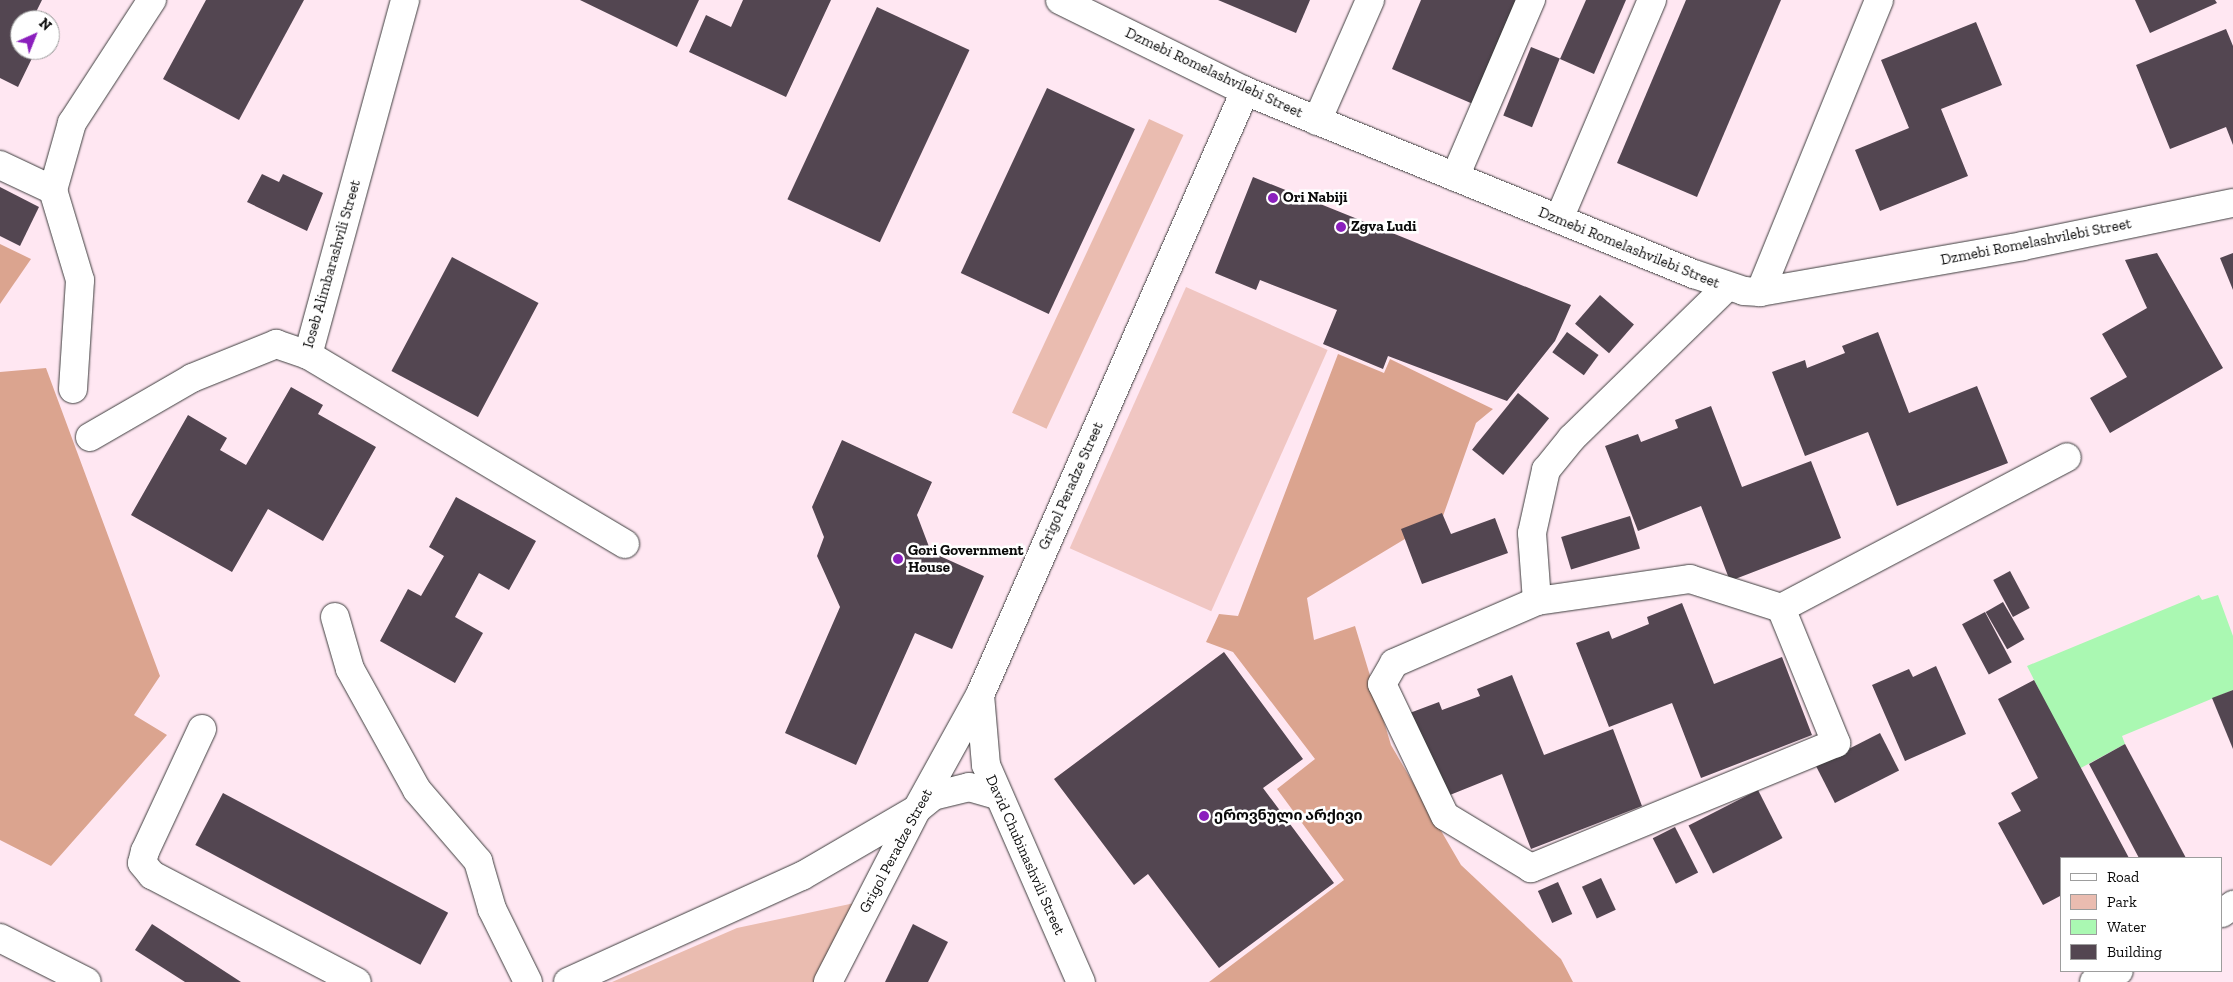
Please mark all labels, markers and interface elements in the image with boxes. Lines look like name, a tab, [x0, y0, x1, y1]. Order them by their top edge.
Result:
north arrow	[10, 10, 60, 60]
text: N	[35, 15, 55, 34]
street label: Dzmebi Romelashvilebi Street	[1122, 24, 1306, 122]
street label: Ioseb Alimbarashvili Street	[299, 178, 365, 350]
place label: Ori Nabiji	[1283, 189, 1347, 207]
marker: Ori Nabiji	[1267, 192, 1279, 204]
street label: Dzmebi Romelashvilebi Street	[1536, 203, 1722, 293]
street label: Dzmebi Romelashvilebi Street	[1939, 215, 2133, 269]
place label: Zgva Ludi	[1351, 218, 1417, 236]
marker: Zgva Ludi	[1335, 221, 1347, 233]
street label: Grigol Peradze Street	[1035, 419, 1107, 553]
place label: Gori Government House	[908, 541, 1024, 576]
marker: Gori Government House	[892, 553, 904, 565]
street label: David Chubinashvili Street	[982, 772, 1068, 938]
street label: Grigol Peradze Street	[856, 786, 936, 916]
place label: ეროვნული არქივი	[1214, 807, 1363, 825]
marker: ეროვნული არქივი	[1198, 810, 1210, 822]
legend	[2060, 857, 2223, 972]
text: Road	[2107, 868, 2139, 886]
text: Park	[2107, 893, 2137, 911]
text: Water	[2107, 918, 2147, 936]
text: Building	[2107, 943, 2162, 961]

